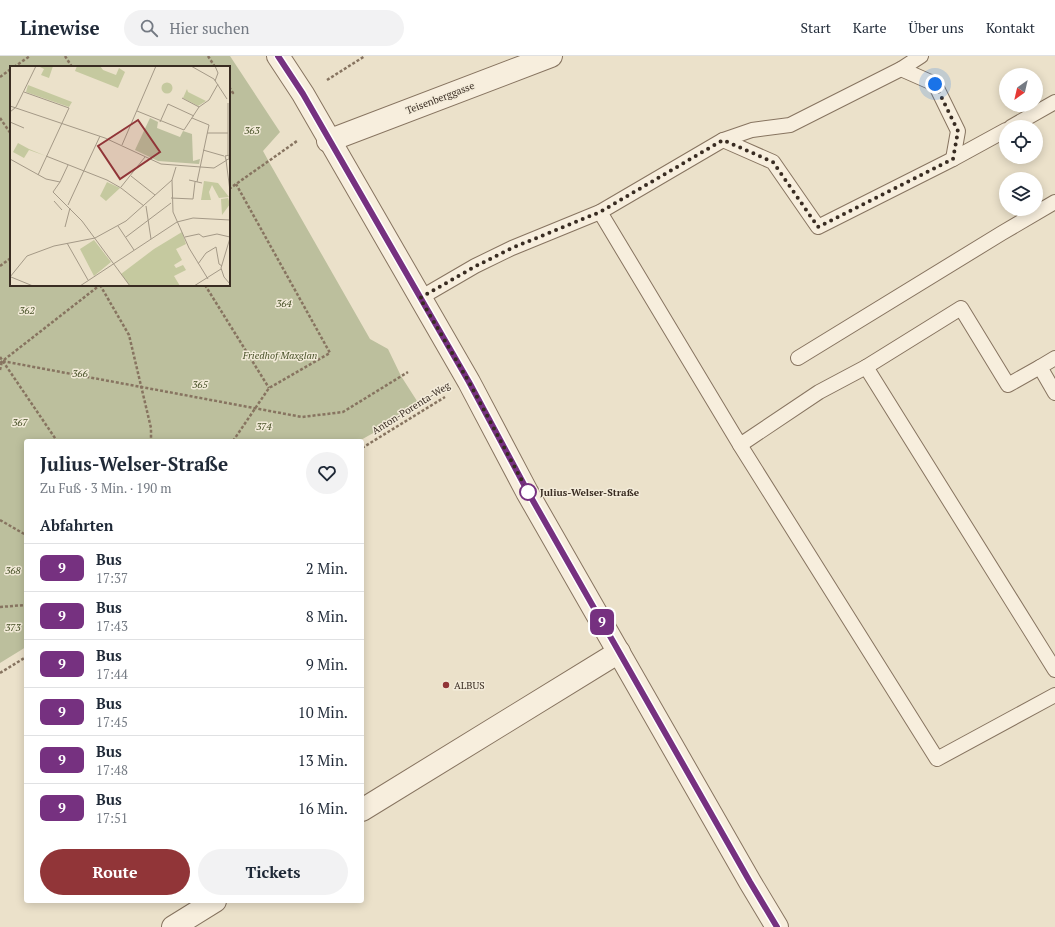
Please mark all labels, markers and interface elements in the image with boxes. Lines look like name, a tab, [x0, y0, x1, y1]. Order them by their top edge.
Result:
search box	[124, 10, 404, 46]
text: Linewise	[20, 15, 100, 40]
icon: search	[138, 17, 160, 39]
text: Hier suchen	[170, 18, 249, 38]
text: Start	[801, 18, 831, 37]
text: Karte	[853, 18, 887, 37]
text: Über uns	[909, 18, 964, 37]
text: Kontakt	[986, 18, 1035, 37]
inset map	[10, 66, 230, 286]
north arrow	[999, 68, 1043, 112]
map controls	[999, 68, 1043, 216]
your location	[925, 74, 945, 94]
street label: Teisenberggasse	[404, 79, 476, 117]
button: locate	[999, 120, 1043, 164]
park label: 363	[244, 124, 261, 137]
button: layers	[999, 172, 1043, 216]
park label: 364	[276, 297, 293, 310]
park label: 362	[19, 304, 36, 317]
park label: Friedhof Maxglan	[242, 349, 317, 362]
park label: 366	[72, 367, 89, 380]
park label: 365	[192, 378, 209, 391]
street label: Anton-Porenta-Weg	[370, 378, 453, 437]
park label: 367	[12, 416, 29, 429]
park label: 374	[256, 420, 273, 433]
text: Julius-Welser-Straße	[40, 451, 228, 476]
button: heart	[306, 452, 348, 494]
text: Zu Fuß · 3 Min. · 190 m	[40, 479, 172, 497]
marker: Julius-Welser-Straße	[519, 483, 537, 501]
place label: Julius-Welser-Straße	[540, 486, 640, 499]
text: Abfahrten	[40, 515, 113, 535]
text: Bus	[96, 549, 122, 569]
text: 9	[58, 558, 66, 577]
text: 2 Min.	[306, 558, 348, 578]
park label: 368	[5, 564, 22, 577]
text: 17:37	[96, 569, 128, 587]
text: Bus	[96, 597, 122, 617]
text: 9	[58, 606, 66, 625]
text: 8 Min.	[306, 606, 348, 626]
line badge: 9	[589, 609, 615, 635]
text: 9	[598, 612, 606, 631]
text: 17:43	[96, 617, 128, 635]
park label: 373	[5, 621, 22, 634]
text: Bus	[96, 645, 122, 665]
text: 9	[58, 654, 66, 673]
text: 9 Min.	[306, 654, 348, 674]
text: 17:44	[96, 665, 128, 683]
place label: ALBUS	[454, 679, 485, 692]
marker: ALBUS	[441, 680, 451, 690]
text: Bus	[96, 693, 122, 713]
text: 9	[58, 702, 66, 721]
text: 10 Min.	[298, 702, 348, 722]
text: 17:45	[96, 713, 128, 731]
text: Bus	[96, 741, 122, 761]
text: 9	[58, 750, 66, 769]
text: 13 Min.	[298, 750, 348, 770]
text: 17:48	[96, 761, 128, 779]
text: Bus	[96, 789, 122, 809]
text: 9	[58, 798, 66, 817]
text: 16 Min.	[298, 798, 348, 818]
text: 17:51	[96, 809, 128, 827]
button: Route	[40, 849, 190, 895]
button: Tickets	[198, 849, 348, 895]

